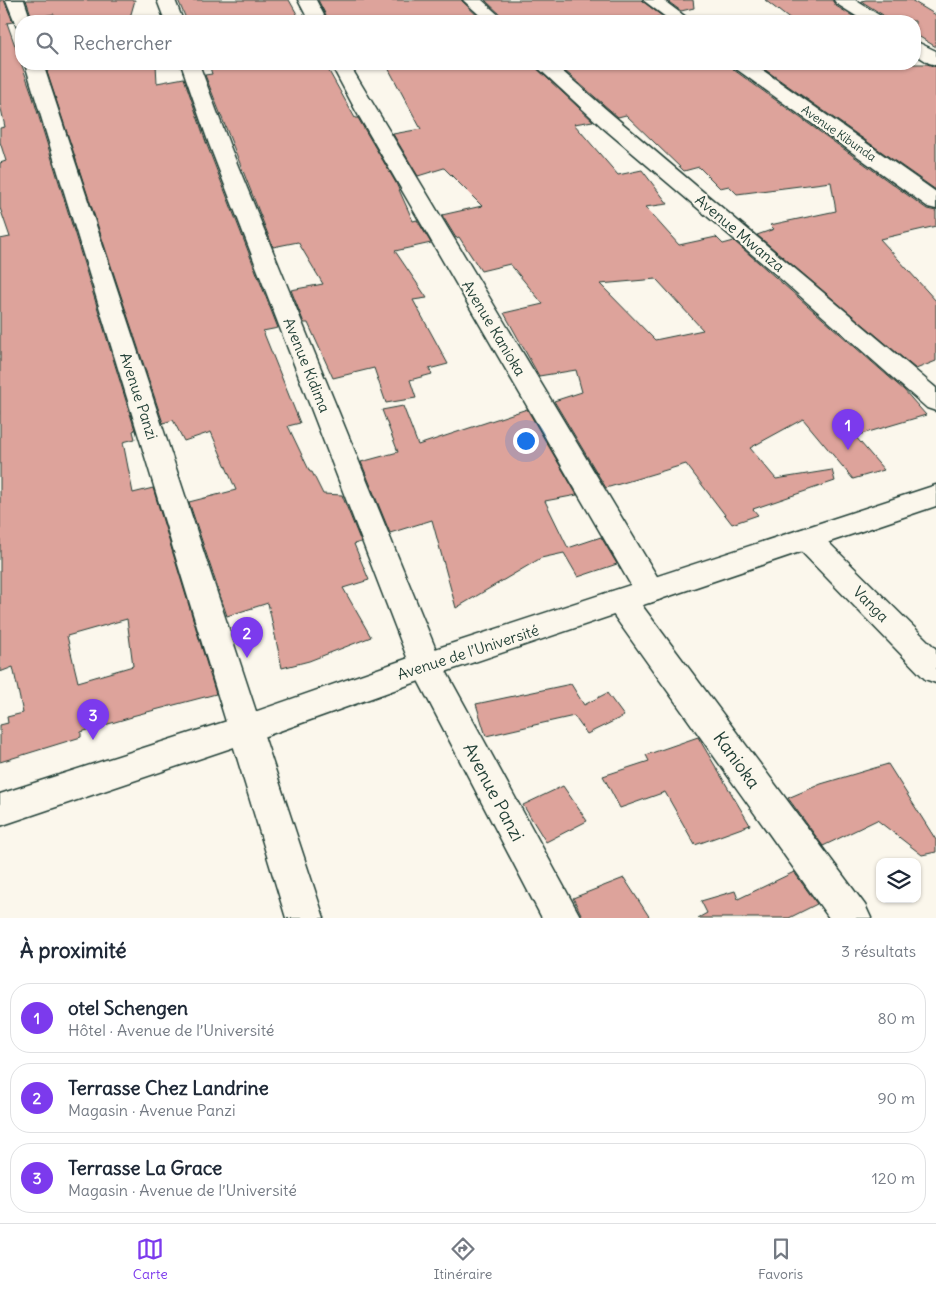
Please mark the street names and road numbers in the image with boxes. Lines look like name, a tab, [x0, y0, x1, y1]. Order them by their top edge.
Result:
street label: Avenue Kibunda	[799, 102, 879, 164]
street label: Avenue Mwanza	[692, 190, 789, 276]
street label: Avenue Kanioka	[458, 277, 530, 380]
street label: Avenue Kidima	[279, 315, 335, 415]
street label: Avenue Panzi	[116, 350, 162, 442]
street label: Vanga	[849, 582, 893, 626]
street label: Avenue de l’Université	[395, 620, 541, 684]
street label: Kanioka	[709, 727, 765, 793]
street label: Avenue Panzi	[458, 739, 530, 845]

